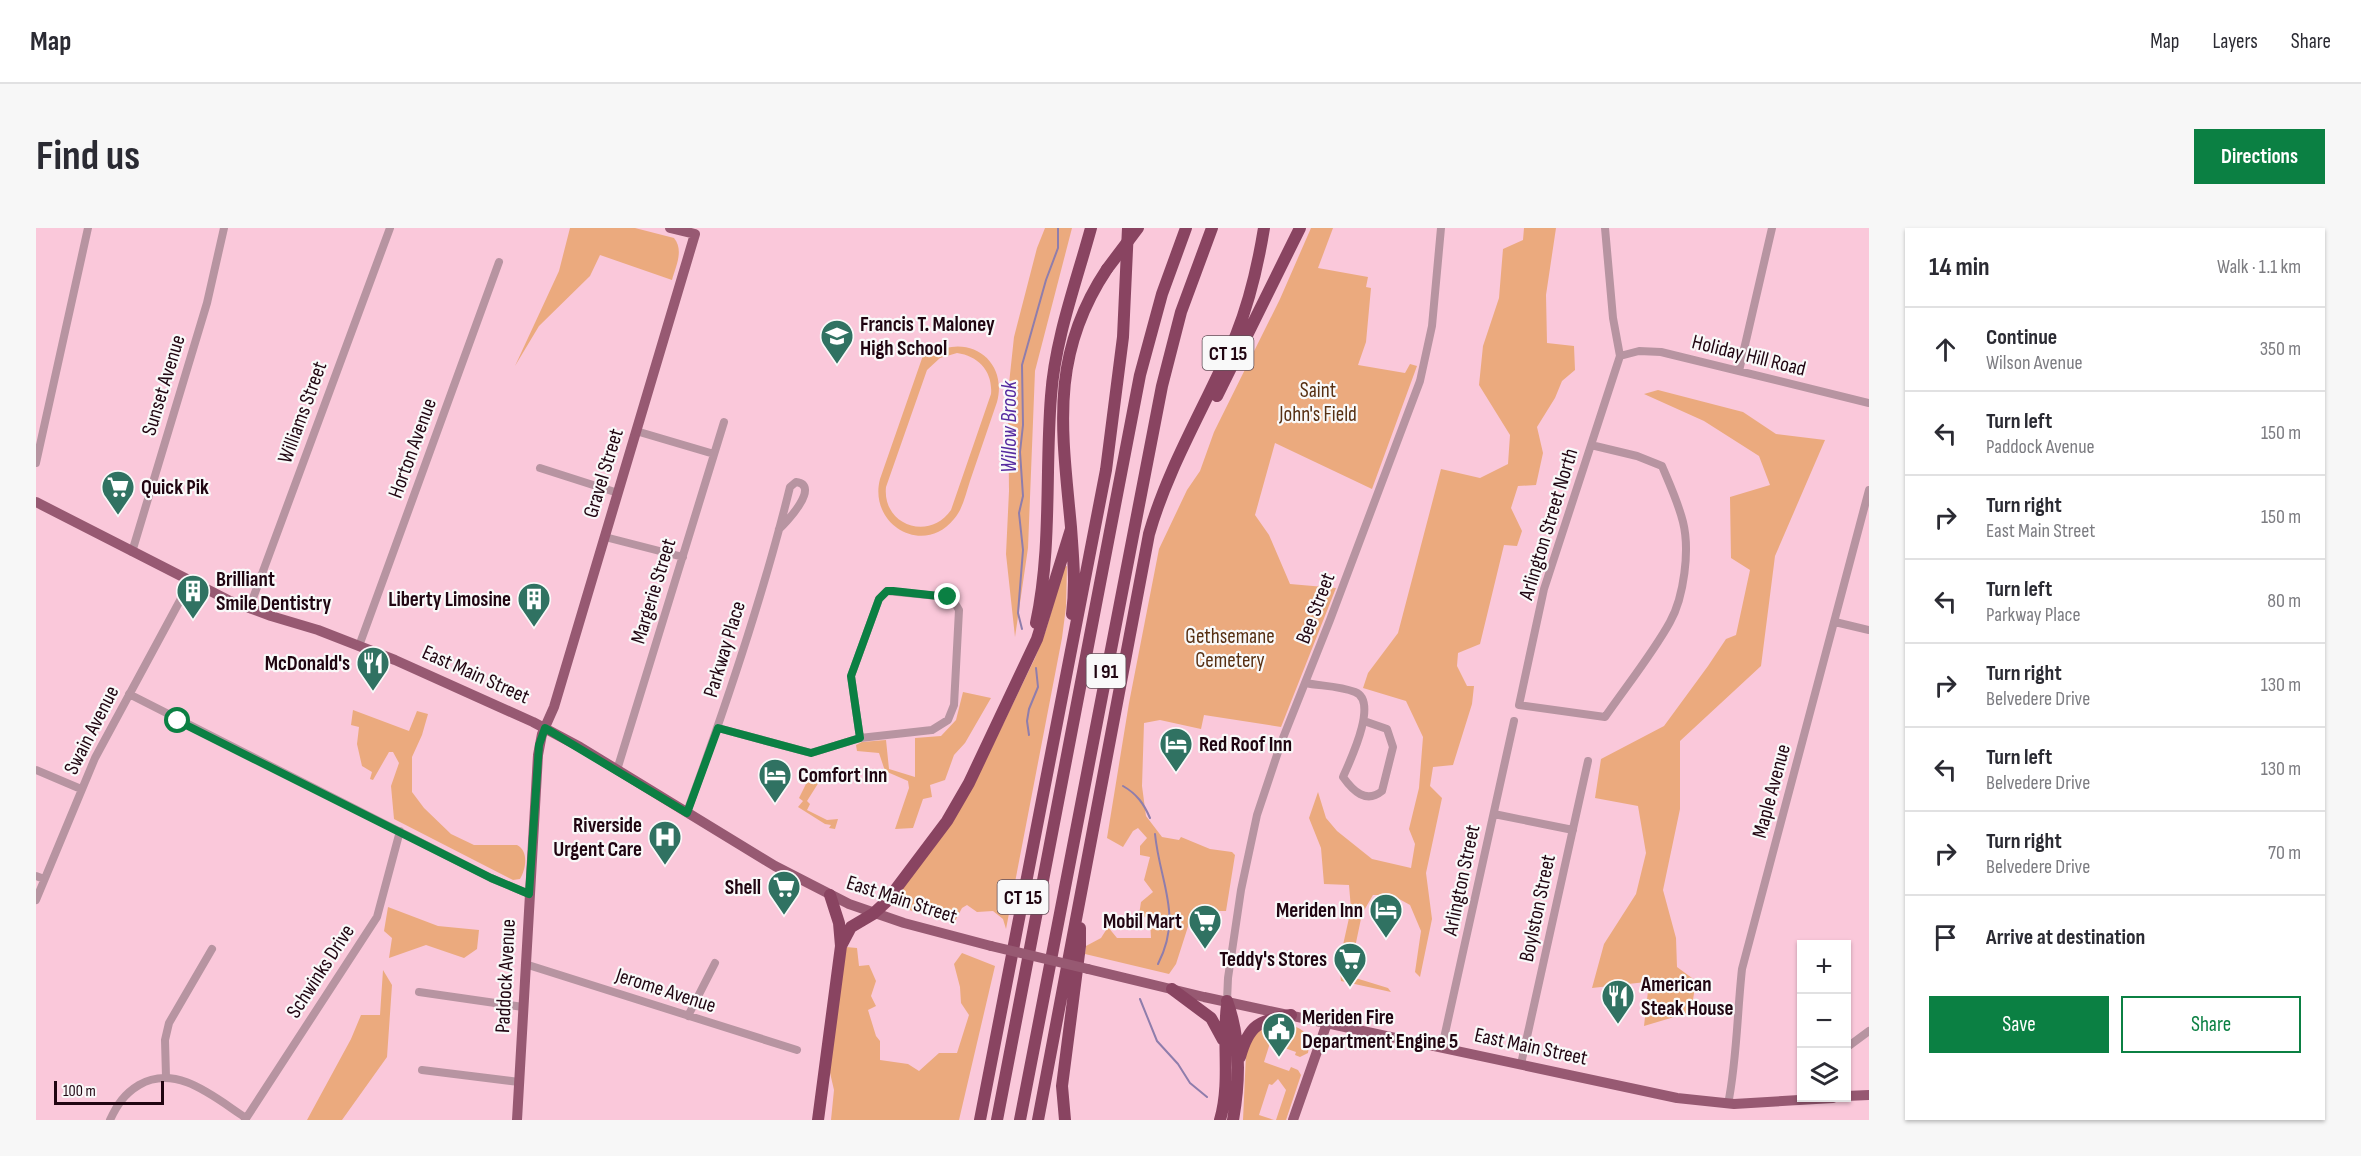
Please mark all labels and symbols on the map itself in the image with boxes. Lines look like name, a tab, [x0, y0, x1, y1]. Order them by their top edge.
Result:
place label: Francis T. Maloney High School	[860, 312, 995, 361]
school or university icon: Francis T. Maloney High School	[819, 318, 855, 365]
street label: Holiday Hill Road	[1689, 329, 1808, 382]
street label: Sunset Avenue	[136, 332, 191, 438]
road number: CT 15	[1202, 336, 1254, 370]
street label: Williams Street	[273, 358, 332, 466]
park label: Saint John's Field	[1278, 378, 1357, 427]
water label: Willow Brook	[996, 380, 1023, 473]
street label: Horton Avenue	[383, 395, 442, 501]
street label: Gravel Street	[578, 425, 629, 521]
street label: Arlington Street North	[1513, 445, 1583, 604]
supermarket icon: Quick Pik	[100, 469, 136, 516]
place label: Quick Pik	[141, 475, 209, 500]
street label: Margerie Street	[626, 535, 681, 647]
place label: Brilliant Smile Dentistry	[216, 567, 331, 616]
street label: Bee Street	[1291, 569, 1340, 647]
building icon: Brilliant Smile Dentistry	[175, 573, 211, 620]
building icon: Liberty Limosine	[516, 581, 552, 628]
route end	[934, 583, 960, 609]
place label: Liberty Limosine	[388, 587, 511, 612]
street label: Parkway Place	[698, 598, 751, 700]
park label: Gethsemane Cemetery	[1185, 624, 1275, 673]
street label: East Main Street	[418, 640, 533, 709]
restaurant icon: McDonald's	[355, 645, 391, 692]
place label: McDonald's	[265, 651, 350, 676]
road number: I 91	[1086, 654, 1126, 688]
street label: Swain Avenue	[58, 682, 124, 779]
route start	[164, 707, 190, 733]
hotel icon: Red Roof Inn	[1158, 726, 1194, 773]
place label: Red Roof Inn	[1199, 732, 1292, 757]
street label: Maple Avenue	[1747, 741, 1796, 841]
hotel icon: Comfort Inn	[757, 757, 793, 804]
place label: Comfort Inn	[798, 763, 887, 788]
place label: Riverside Urgent Care	[553, 813, 642, 862]
hospital icon: Riverside Urgent Care	[647, 819, 683, 866]
street label: Arlington Street	[1437, 822, 1485, 939]
street label: Boylston Street	[1514, 852, 1561, 964]
supermarket icon: Shell	[766, 869, 802, 916]
street label: East Main Street	[843, 870, 960, 929]
place label: Shell	[725, 875, 761, 900]
road number: CT 15	[998, 880, 1048, 914]
hotel icon: Meriden Inn	[1368, 892, 1404, 939]
place label: Meriden Inn	[1276, 898, 1363, 923]
supermarket icon: Mobil Mart	[1187, 903, 1223, 950]
place label: Mobil Mart	[1103, 909, 1182, 934]
street label: Paddock Avenue	[490, 918, 521, 1034]
street label: Schwinks Drive	[281, 920, 360, 1023]
supermarket icon: Teddy's Stores	[1332, 941, 1368, 988]
place label: Teddy's Stores	[1219, 947, 1327, 972]
street label: Jerome Avenue	[612, 962, 719, 1018]
place label: American Steak House	[1640, 972, 1734, 1021]
restaurant icon: American Steak House	[1600, 978, 1636, 1025]
place label: Meriden Fire Department Engine 5	[1302, 1005, 1458, 1054]
public building icon: Meriden Fire Department Engine 5	[1261, 1011, 1297, 1058]
street label: East Main Street	[1472, 1022, 1590, 1071]
scale bar	[54, 1078, 164, 1106]

